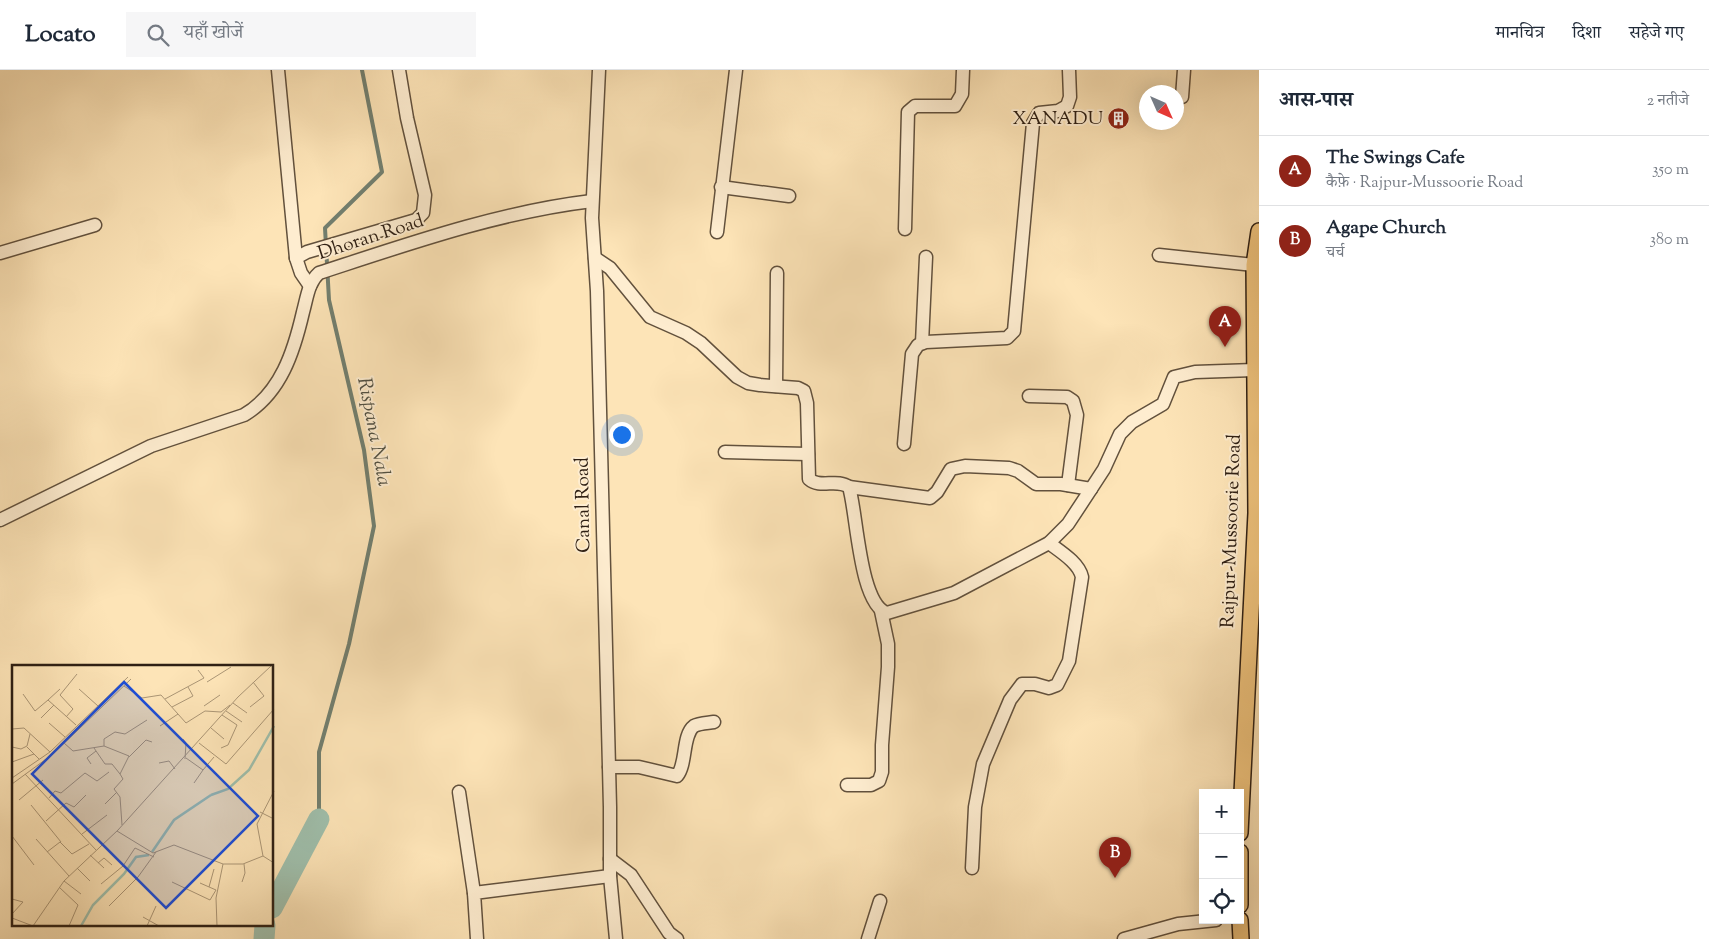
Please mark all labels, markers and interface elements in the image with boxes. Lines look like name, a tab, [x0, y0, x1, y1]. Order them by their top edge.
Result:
search box	[126, 12, 476, 57]
text: Locato	[25, 18, 96, 52]
text: यहाँ खोजें	[184, 20, 243, 47]
icon: search	[144, 21, 172, 49]
text: मानचित्र	[1496, 21, 1544, 47]
text: दिशा	[1572, 21, 1601, 47]
text: सहेजे गए	[1629, 21, 1684, 47]
north arrow	[1139, 85, 1184, 130]
text: आस-पास	[1279, 86, 1353, 116]
text: 2 नतीजे	[1647, 90, 1689, 113]
place label: XANADU	[1012, 106, 1104, 133]
building icon: XANADU	[1107, 107, 1131, 131]
text: The Swings Cafe	[1326, 145, 1465, 172]
text: A	[1289, 159, 1302, 182]
text: 350 m	[1652, 159, 1689, 182]
text: कैफ़े · Rajpur-Mussoorie Road	[1326, 172, 1523, 195]
street label: Dhoran Road	[314, 208, 428, 268]
text: Agape Church	[1326, 215, 1446, 242]
text: B	[1290, 229, 1300, 252]
text: 380 m	[1649, 229, 1689, 252]
text: चर्च	[1326, 242, 1344, 265]
pin: A	[1209, 306, 1241, 347]
water label: Rispana Nala	[348, 375, 398, 489]
your location	[609, 422, 635, 448]
street label: Rajpur-Mussoorie Road	[1215, 433, 1249, 628]
street label: Canal Road	[570, 457, 598, 553]
inset map	[12, 665, 274, 926]
map controls	[1199, 789, 1244, 924]
button: +	[1199, 789, 1244, 834]
button: −	[1199, 834, 1244, 879]
pin: B	[1099, 837, 1131, 878]
button: locate	[1199, 879, 1244, 924]

